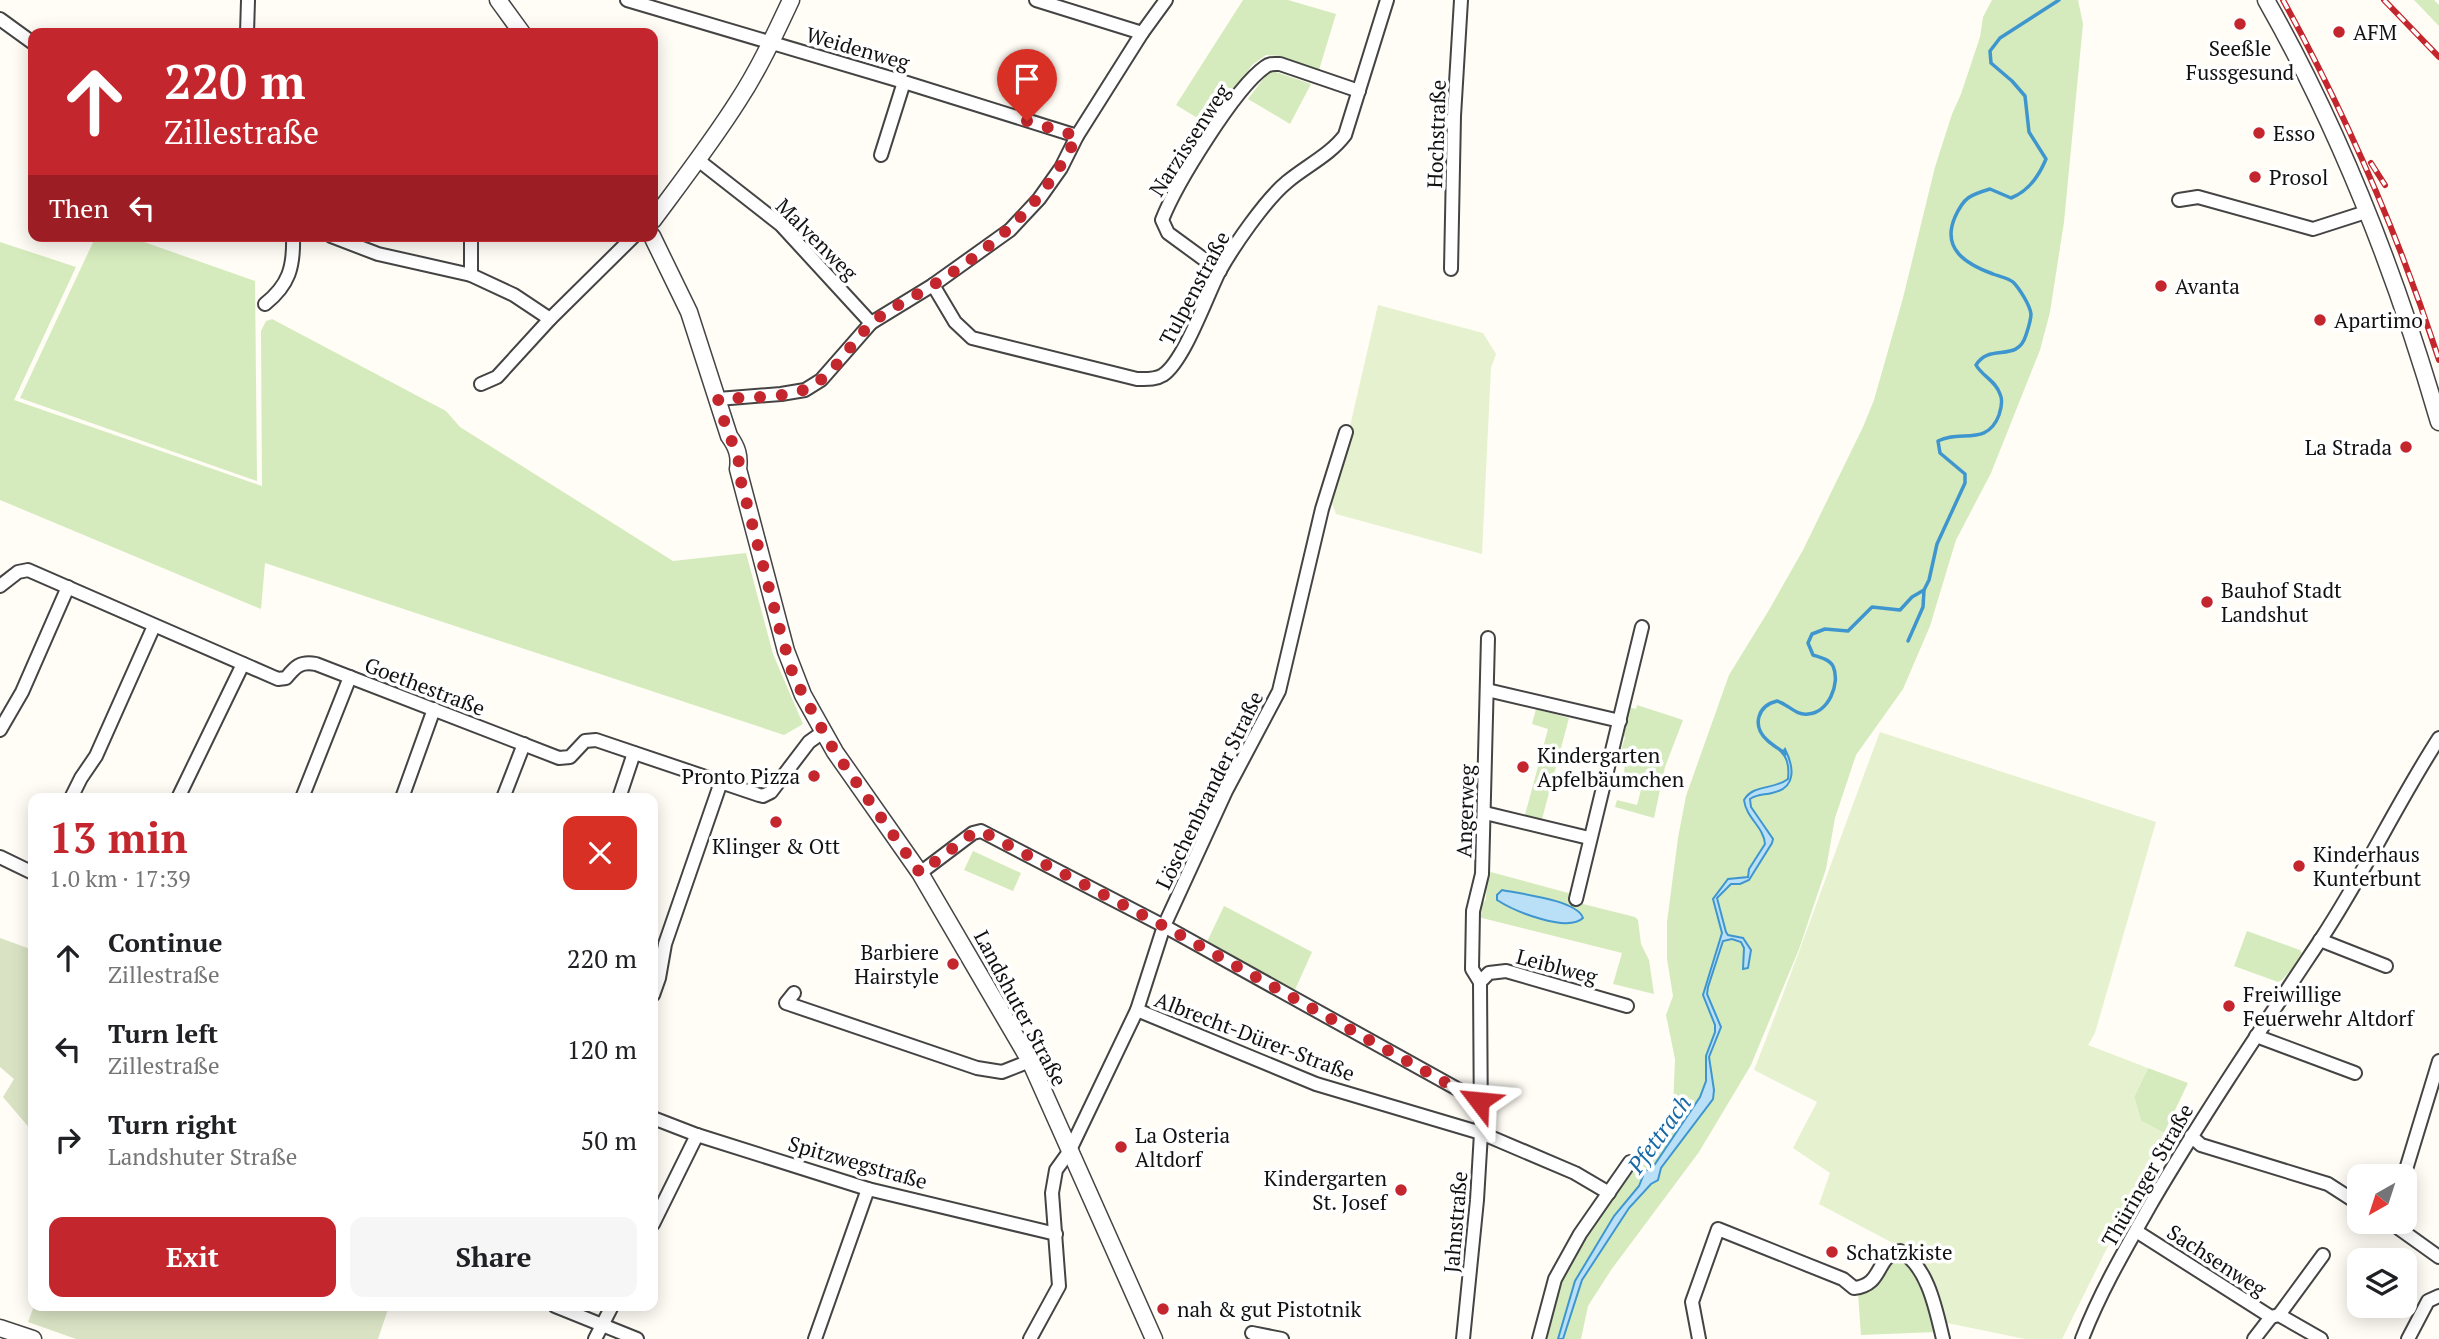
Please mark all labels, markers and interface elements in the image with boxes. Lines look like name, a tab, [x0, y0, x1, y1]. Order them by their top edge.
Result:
marker: Seeßle Fussgesund	[2232, 16, 2248, 32]
place label: AFM	[2353, 18, 2397, 46]
street label: Weidenweg	[803, 20, 914, 76]
marker: AFM	[2331, 24, 2347, 40]
place label: Seeßle Fussgesund	[2186, 34, 2295, 86]
text: 220 m	[164, 48, 306, 113]
pin	[997, 49, 1057, 121]
icon: ahead	[49, 56, 140, 147]
icon: arrive	[1008, 60, 1046, 98]
street label: Narzissenweg	[1142, 78, 1236, 201]
street label: Hochstraße	[1420, 79, 1452, 189]
text: Zillestraße	[164, 111, 319, 153]
place label: Esso	[2273, 119, 2315, 147]
marker: Esso	[2251, 125, 2267, 141]
place label: Prosol	[2269, 163, 2328, 191]
marker: Prosol	[2247, 169, 2263, 185]
icon: left	[123, 189, 161, 227]
text: Then	[49, 191, 109, 225]
street label: Malvenweg	[770, 192, 865, 287]
street label: Tulpenstraße	[1152, 226, 1236, 350]
place label: Avanta	[2175, 272, 2240, 300]
marker: Avanta	[2153, 278, 2169, 294]
place label: Apartimo	[2334, 306, 2423, 334]
marker: Apartimo	[2312, 312, 2328, 328]
place label: La Strada	[2305, 433, 2392, 461]
marker: La Strada	[2398, 439, 2414, 455]
place label: Bauhof Stadt Landshut	[2221, 576, 2342, 628]
marker: Bauhof Stadt Landshut	[2199, 594, 2215, 610]
street label: Goethestraße	[361, 650, 489, 722]
street label: Löschenbrander Straße	[1149, 686, 1269, 894]
place label: Kindergarten Apfelbäumchen	[1537, 741, 1685, 793]
marker: Kindergarten Apfelbäumchen	[1515, 759, 1531, 775]
place label: Pronto Pizza	[681, 762, 800, 790]
street label: Angerweg	[1449, 763, 1481, 858]
marker: Pronto Pizza	[806, 768, 822, 784]
text: 13 min	[49, 809, 188, 865]
marker: Klinger & Ott	[768, 814, 784, 830]
button: close	[563, 816, 637, 890]
place label: Klinger & Ott	[712, 832, 840, 860]
place label: Kinderhaus Kunterbunt	[2313, 840, 2421, 892]
marker: Kinderhaus Kunterbunt	[2291, 858, 2307, 874]
text: 1.0 km · 17:39	[49, 863, 191, 894]
text: Continue	[108, 925, 222, 959]
street label: Landshuter Straße	[968, 925, 1074, 1091]
place label: Barbiere Hairstyle	[854, 938, 939, 990]
icon: ahead	[49, 939, 87, 977]
text: 220 m	[567, 941, 637, 975]
street label: Leiblweg	[1513, 942, 1602, 990]
marker: Barbiere Hairstyle	[945, 956, 961, 972]
text: Zillestraße	[108, 959, 220, 990]
place label: Freiwillige Feuerwehr Altdorf	[2243, 980, 2415, 1032]
street label: Albrecht-Dürer-Straße	[1151, 985, 1359, 1087]
marker: Freiwillige Feuerwehr Altdorf	[2221, 998, 2237, 1014]
text: Turn left	[108, 1016, 218, 1050]
icon: left	[49, 1030, 87, 1068]
text: 120 m	[567, 1032, 637, 1066]
text: Zillestraße	[108, 1050, 220, 1081]
position arrow	[1442, 1064, 1516, 1138]
water label: Pfettrach	[1620, 1089, 1698, 1180]
street label: Thüringer Straße	[2095, 1098, 2199, 1252]
text: Turn right	[108, 1107, 237, 1141]
icon: right	[49, 1121, 87, 1159]
place label: La Osteria Altdorf	[1135, 1121, 1231, 1173]
text: 50 m	[581, 1123, 637, 1157]
street label: Spitzwegstraße	[785, 1129, 931, 1195]
marker: La Osteria Altdorf	[1113, 1139, 1129, 1155]
text: Landshuter Straße	[108, 1141, 297, 1172]
place label: Kindergarten St. Josef	[1264, 1164, 1389, 1216]
north arrow	[2347, 1164, 2417, 1234]
map controls	[2347, 1164, 2417, 1318]
street label: Jahnstraße	[1437, 1170, 1473, 1274]
marker: Kindergarten St. Josef	[1393, 1182, 1409, 1198]
button: Exit	[49, 1217, 336, 1297]
button: Share	[350, 1217, 637, 1297]
street label: Sachsenweg	[2162, 1218, 2273, 1303]
place label: Schatzkiste	[1846, 1238, 1953, 1266]
marker: Schatzkiste	[1824, 1244, 1840, 1260]
button: layers	[2347, 1248, 2417, 1318]
place label: nah & gut Pistotnik	[1177, 1295, 1362, 1323]
marker: nah & gut Pistotnik	[1155, 1301, 1171, 1317]

